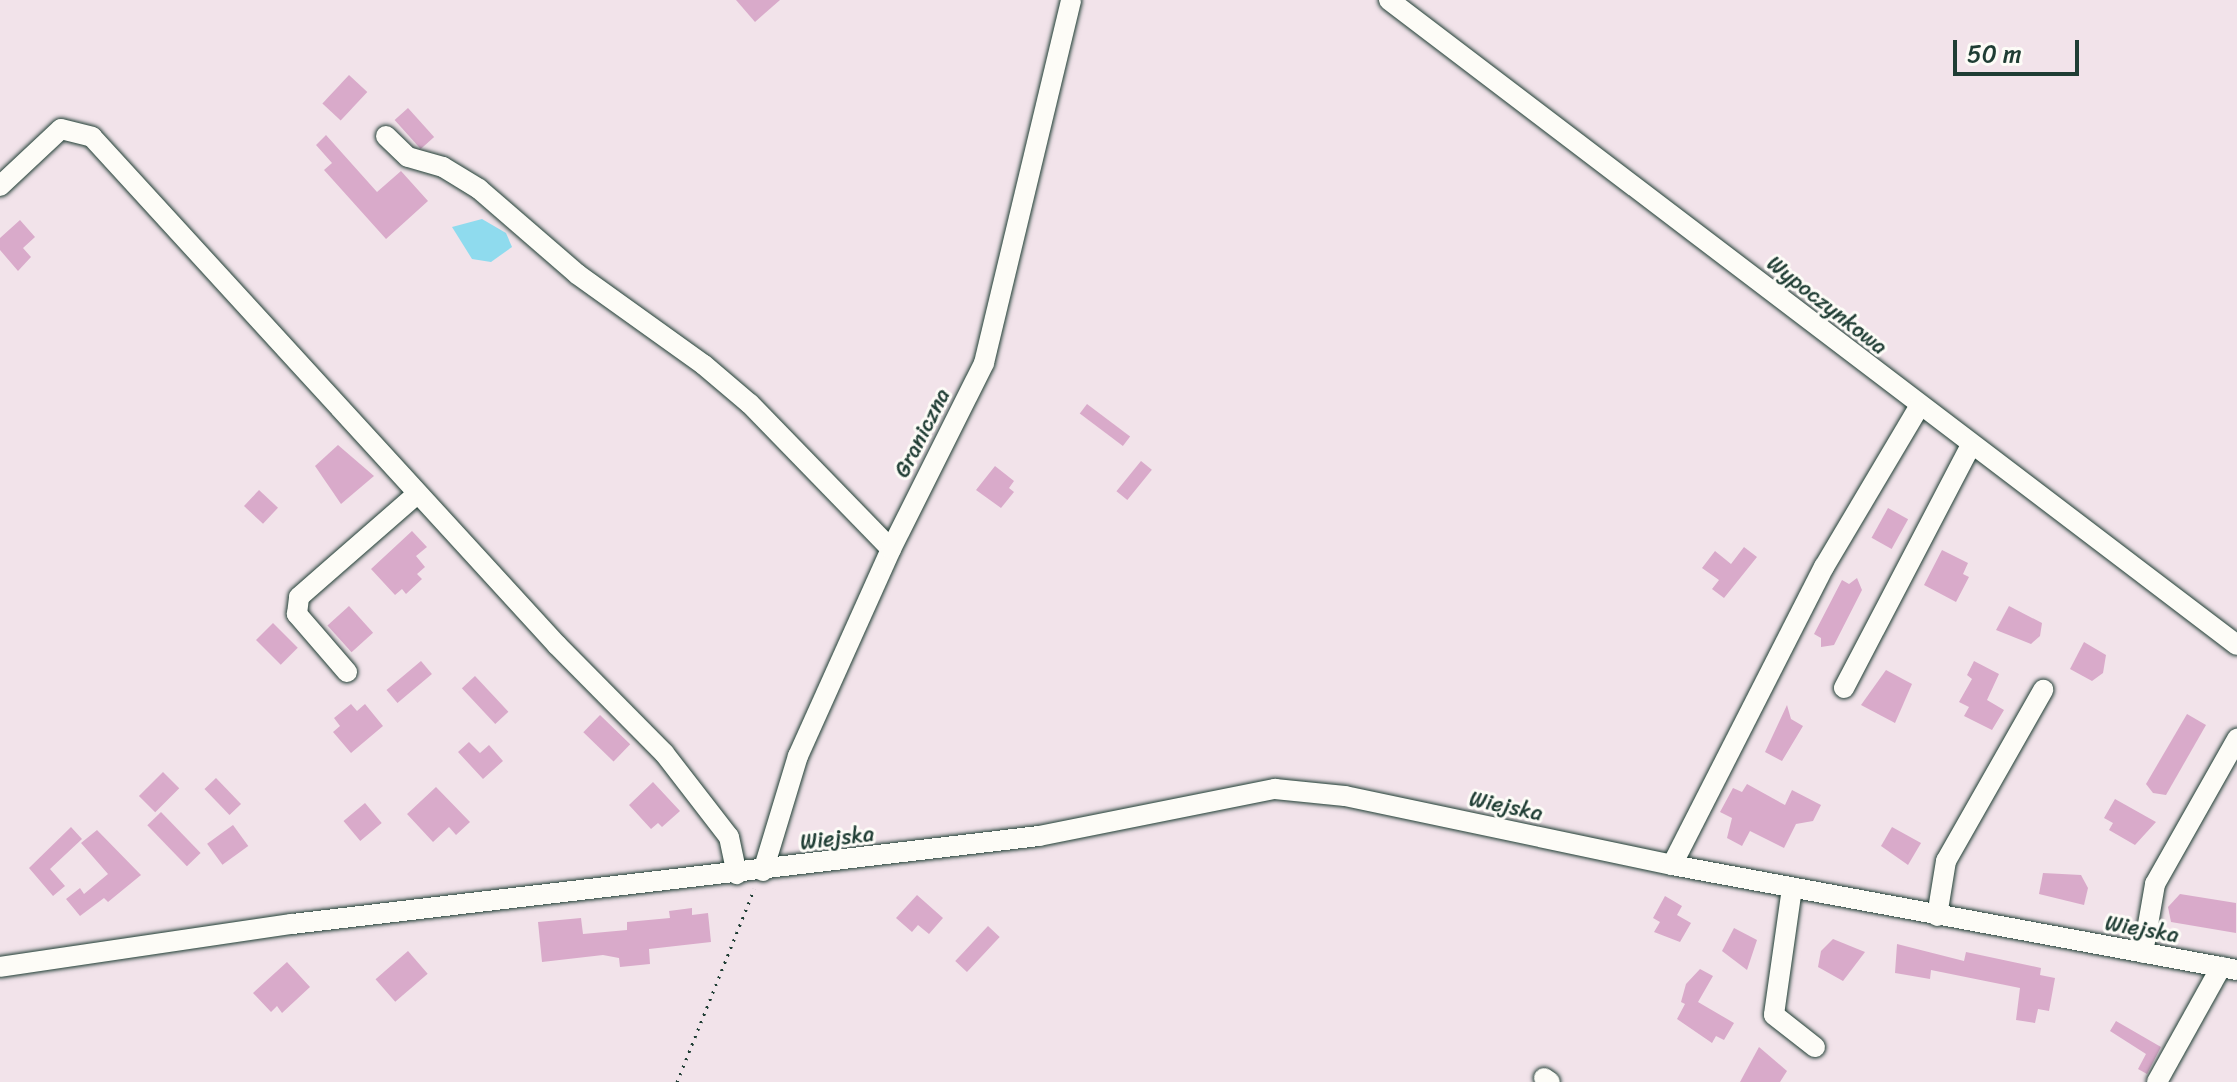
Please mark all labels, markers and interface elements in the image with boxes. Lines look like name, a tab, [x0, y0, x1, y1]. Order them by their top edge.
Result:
scale bar	[1957, 24, 2083, 74]
text: 50 m	[1967, 33, 2022, 75]
street label: Wypoczynkowa	[1762, 250, 1892, 360]
street label: Graniczna	[888, 384, 956, 482]
street label: Wiejska	[1467, 785, 1545, 827]
street label: Wiejska	[798, 820, 876, 856]
street label: Wiejska	[2103, 910, 2181, 948]

